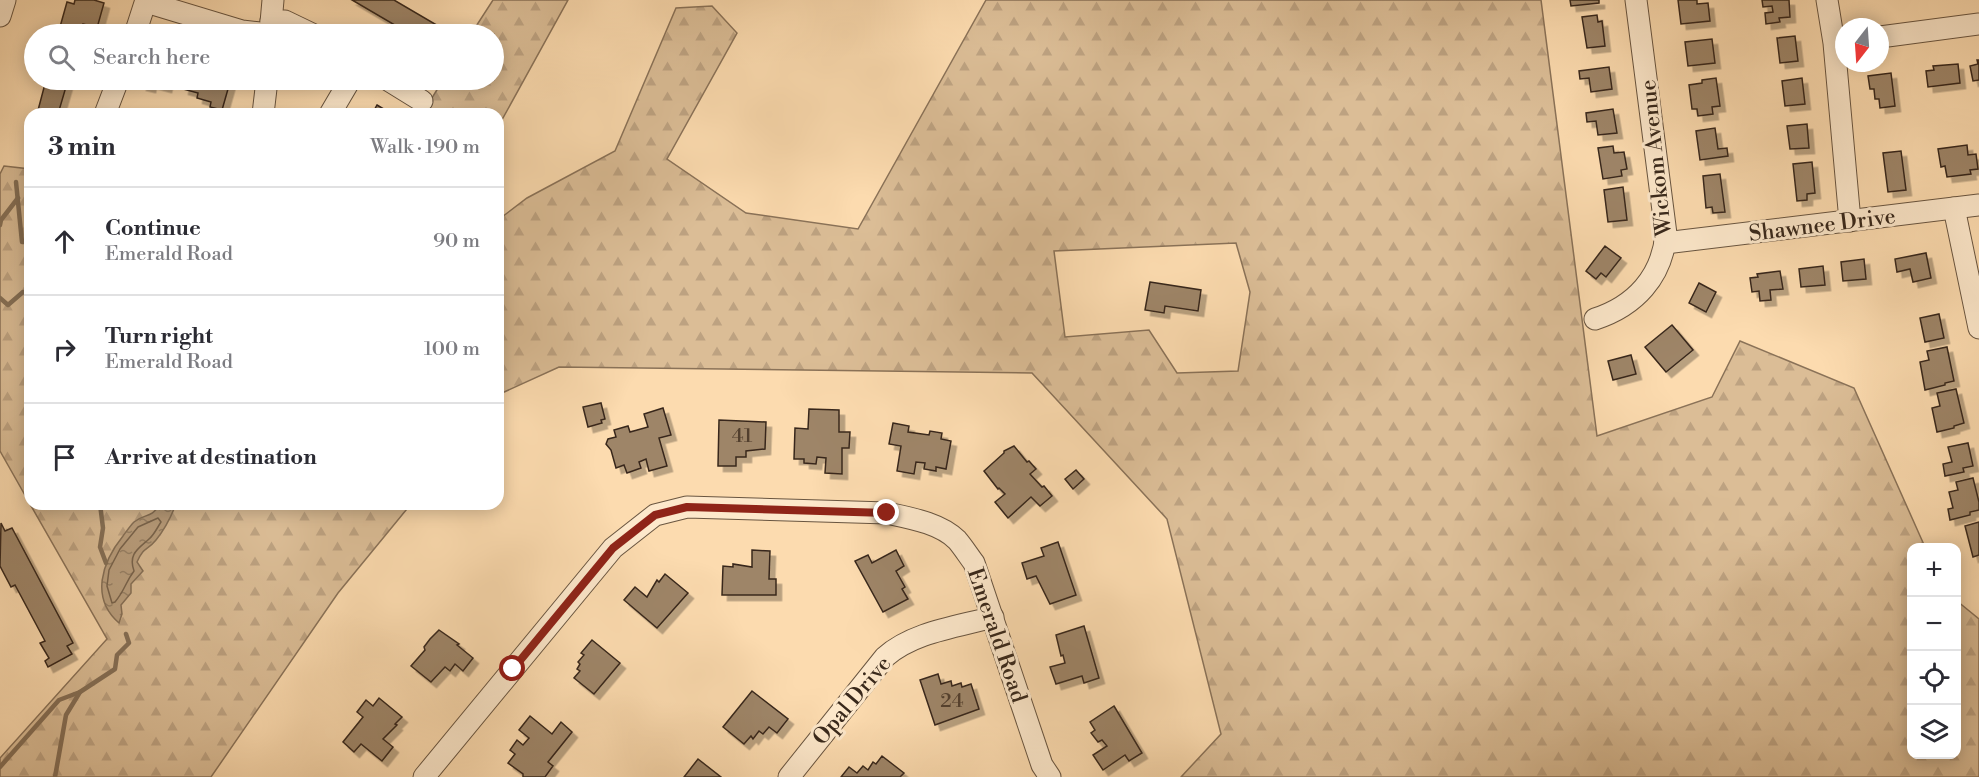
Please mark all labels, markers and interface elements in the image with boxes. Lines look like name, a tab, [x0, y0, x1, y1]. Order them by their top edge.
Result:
north arrow	[1835, 18, 1889, 72]
search box	[24, 24, 504, 90]
icon: search	[45, 41, 78, 74]
text: Search here	[93, 44, 210, 71]
street label: Wickom Avenue	[1635, 78, 1678, 239]
text: 3 min	[48, 131, 116, 163]
text: Walk · 190 m	[370, 135, 480, 160]
street label: Shawnee Drive	[1747, 203, 1897, 248]
text: Continue	[105, 215, 201, 242]
icon: ahead	[48, 225, 81, 258]
text: 90 m	[433, 229, 480, 254]
text: Emerald Road	[105, 242, 233, 267]
text: Turn right	[105, 323, 213, 350]
icon: right	[48, 333, 81, 366]
text: 100 m	[424, 337, 480, 362]
text: Emerald Road	[105, 350, 233, 375]
house number: 41	[732, 424, 753, 449]
icon: arrive	[48, 441, 81, 474]
text: Arrive at destination	[105, 444, 317, 471]
route end	[873, 499, 899, 525]
map controls	[1907, 543, 1961, 759]
button: +	[1907, 543, 1961, 597]
street label: Emerald Road	[961, 565, 1032, 707]
button: −	[1907, 597, 1961, 651]
street label: Opal Drive	[807, 651, 897, 751]
button: locate	[1907, 651, 1961, 705]
route start	[499, 655, 525, 681]
house number: 24	[940, 689, 964, 714]
button: layers	[1907, 705, 1961, 759]

